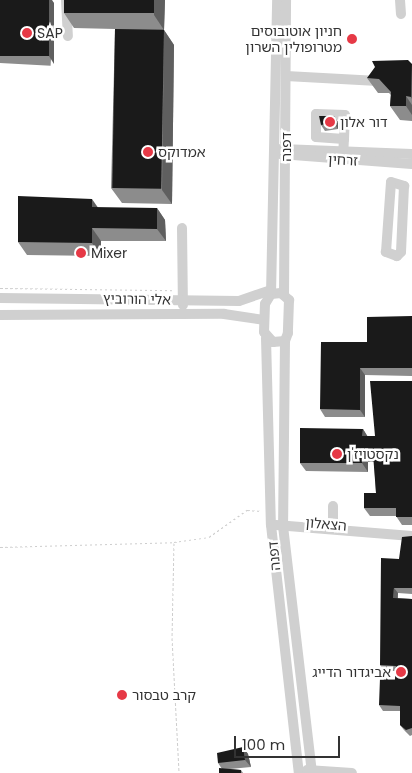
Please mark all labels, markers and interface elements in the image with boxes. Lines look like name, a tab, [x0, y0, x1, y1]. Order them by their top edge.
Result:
place label: חניון אוטובוסים מטרופולין השרון	[245, 23, 342, 56]
place label: SAP	[37, 25, 63, 41]
marker: SAP	[21, 27, 33, 39]
marker: חניון אוטובוסים מטרופולין השרון	[346, 33, 358, 45]
place label: דור אלון	[340, 114, 388, 130]
marker: דור אלון	[324, 116, 336, 128]
street label: דפנה	[278, 132, 294, 162]
place label: אמדוקס	[158, 144, 206, 160]
marker: אמדוקס	[142, 146, 154, 158]
street label: זרחין	[328, 151, 358, 169]
place label: Mixer	[91, 245, 127, 261]
marker: Mixer	[75, 247, 87, 259]
street label: אלי הורוביץ	[103, 290, 171, 308]
place label: נקסטויז'ן	[347, 446, 399, 462]
marker: נקסטויז'ן	[331, 448, 343, 460]
street label: הצאלון	[305, 514, 347, 534]
street label: דפנה	[264, 541, 284, 571]
place label: אביגדור הדייג	[312, 664, 391, 680]
marker: אביגדור הדייג	[395, 666, 407, 678]
place label: קרב טבסור	[132, 687, 196, 703]
marker: קרב טבסור	[116, 689, 128, 701]
scale bar	[237, 726, 343, 758]
text: 100 m	[242, 734, 285, 755]

